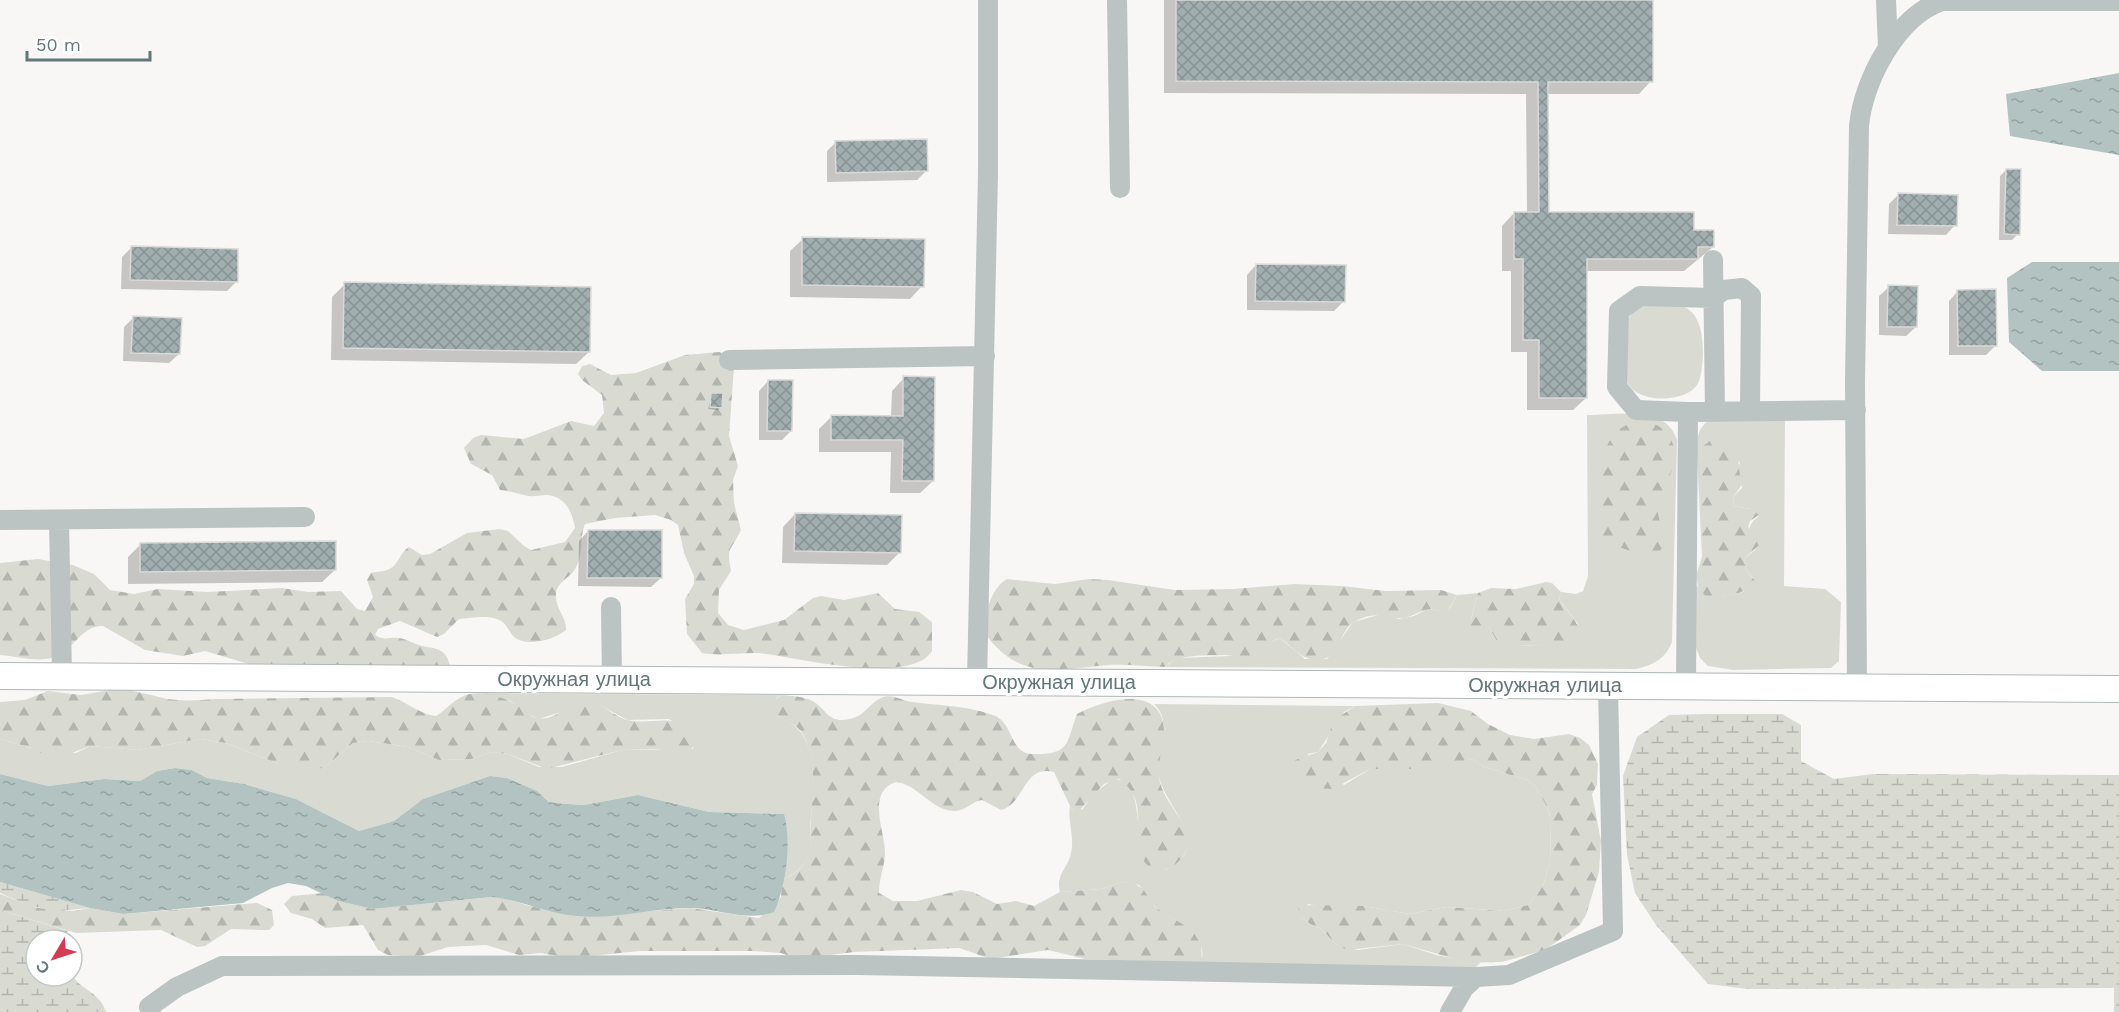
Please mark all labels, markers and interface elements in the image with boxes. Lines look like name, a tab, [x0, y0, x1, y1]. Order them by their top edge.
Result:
scale bar	[27, 24, 150, 62]
text: 50 m	[36, 34, 81, 55]
street label: Окружная улица	[497, 667, 652, 691]
street label: Окружная улица	[982, 670, 1137, 694]
street label: Окружная улица	[1468, 673, 1623, 697]
north arrow	[24, 928, 84, 988]
text: С	[31, 956, 54, 978]

